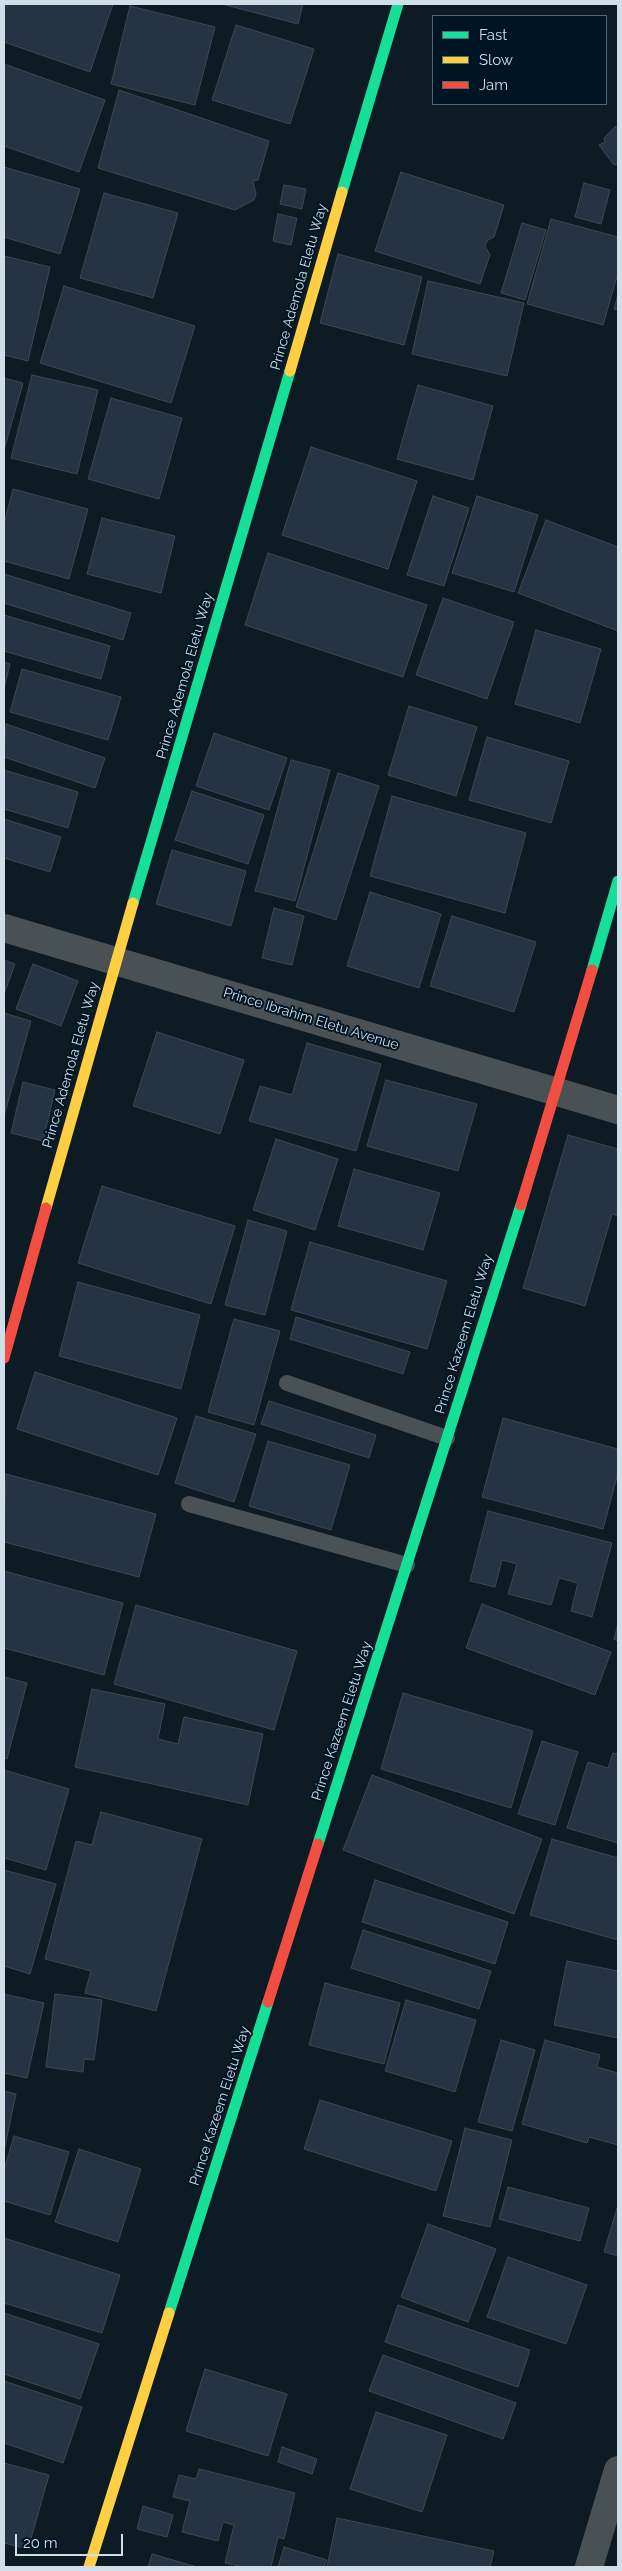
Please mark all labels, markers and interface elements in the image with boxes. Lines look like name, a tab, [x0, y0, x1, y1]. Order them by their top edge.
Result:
legend	[432, 15, 607, 105]
text: Fast	[479, 26, 507, 44]
text: Slow	[479, 51, 513, 69]
text: Jam	[479, 76, 508, 94]
street label: Prince Ademola Eletu Way	[267, 202, 331, 372]
street label: Prince Ademola Eletu Way	[153, 591, 217, 761]
street label: Prince Ademola Eletu Way	[39, 980, 103, 1150]
street label: Prince Ibrahim Eletu Avenue	[221, 984, 401, 1054]
street label: Prince Kazeem Eletu Way	[432, 1252, 496, 1416]
street label: Prince Kazeem Eletu Way	[308, 1639, 376, 1803]
street label: Prince Kazeem Eletu Way	[186, 2024, 254, 2188]
scale bar	[18, 2524, 125, 2556]
text: 20 m	[23, 2534, 58, 2552]

